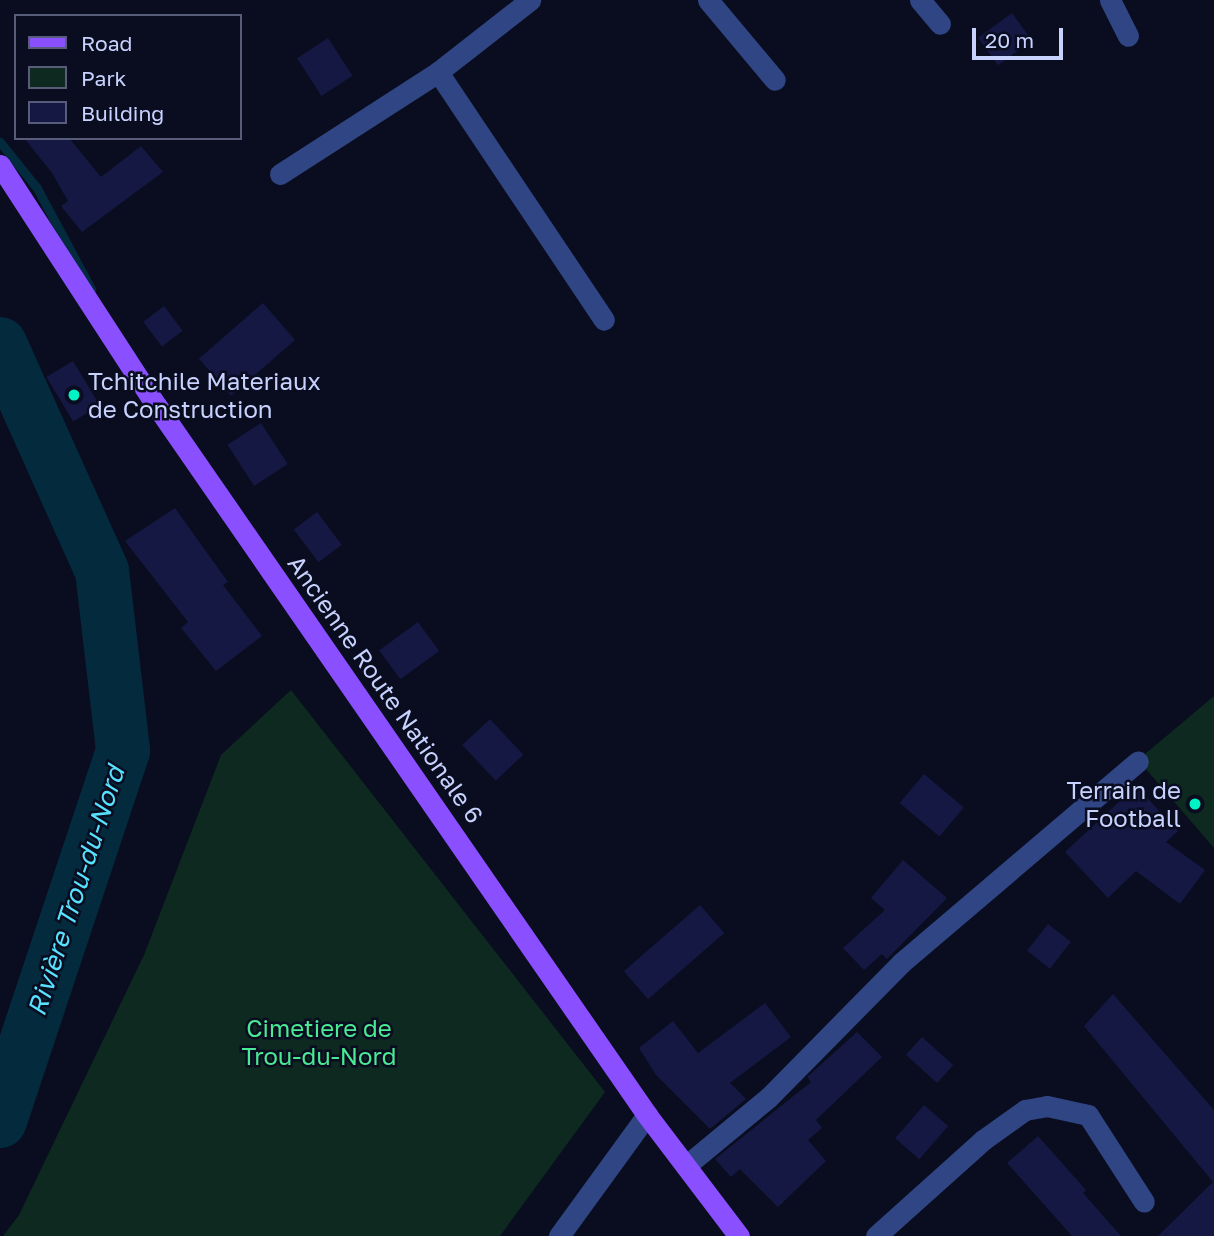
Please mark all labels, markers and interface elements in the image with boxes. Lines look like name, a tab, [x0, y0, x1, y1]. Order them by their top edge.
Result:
legend	[14, 14, 242, 140]
scale bar	[976, 14, 1067, 58]
text: 20 m	[985, 27, 1034, 53]
text: Road	[81, 30, 132, 56]
text: Park	[81, 65, 126, 91]
text: Building	[81, 100, 164, 126]
place label: Tchitchile Materiaux de Construction	[88, 367, 321, 423]
marker: Tchitchile Materiaux de Construction	[66, 387, 82, 403]
street label: Ancienne Route Nationale 6	[282, 550, 490, 828]
water label: Rivière Trou-du-Nord	[21, 762, 131, 1020]
place label: Terrain de Football	[1066, 776, 1181, 832]
marker: Terrain de Football	[1187, 796, 1203, 812]
park label: Cimetiere de Trou-du-Nord	[242, 1014, 396, 1070]

